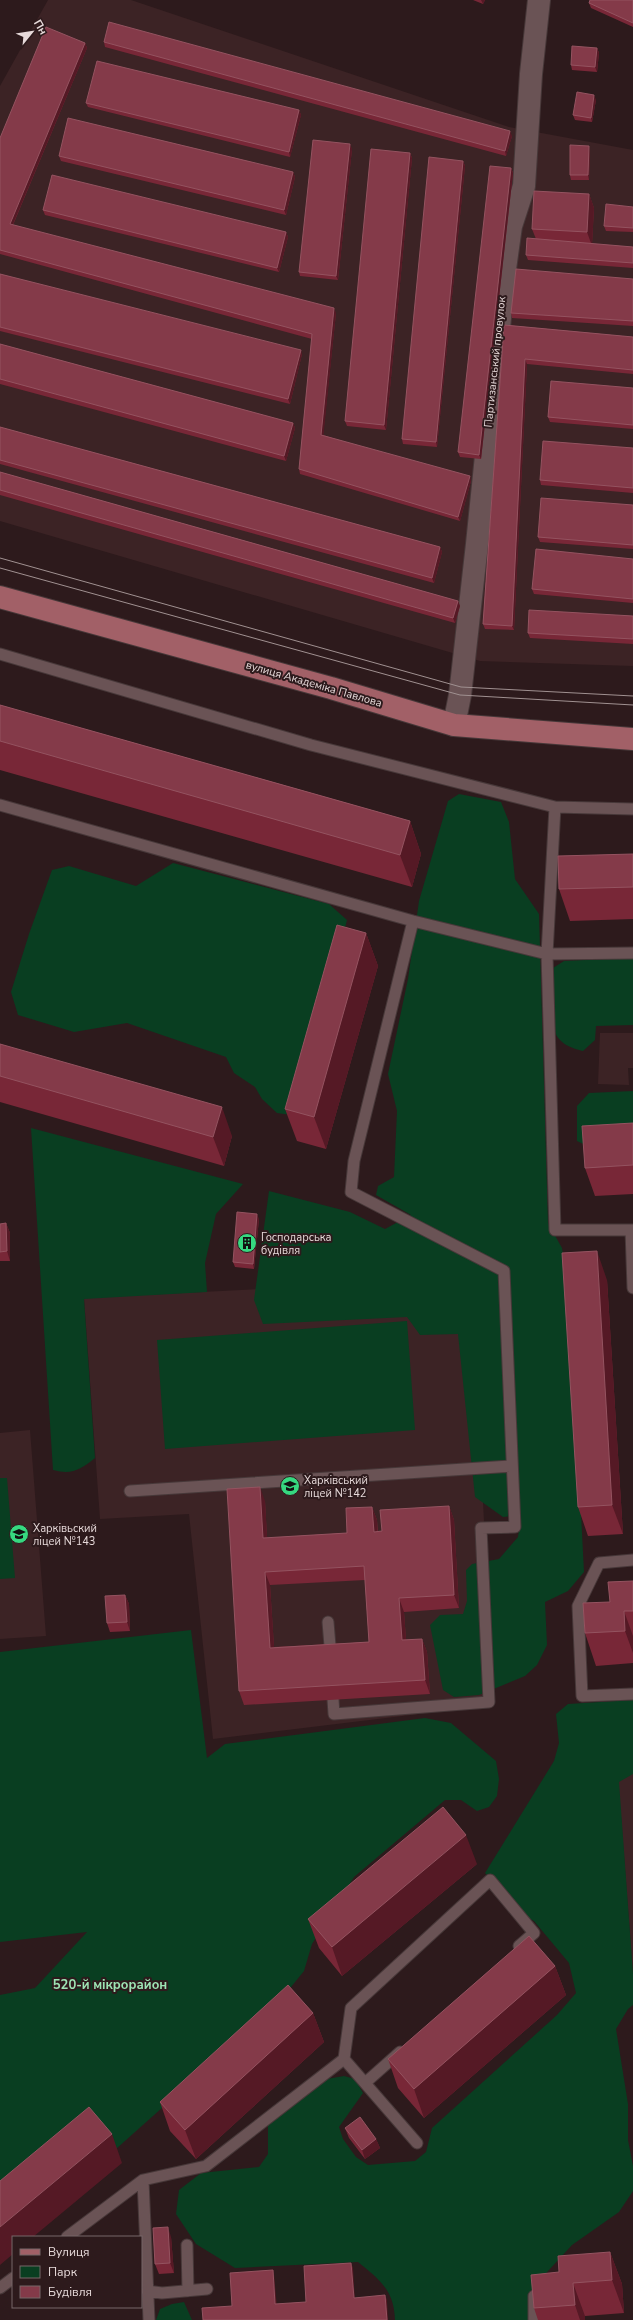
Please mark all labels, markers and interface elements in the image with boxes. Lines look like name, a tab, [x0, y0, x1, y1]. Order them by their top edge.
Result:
north arrow	[12, 12, 52, 52]
text: Пн	[30, 17, 51, 38]
street label: Партизанський провулок	[481, 296, 509, 428]
street label: вулиця Академіка Павлова	[244, 657, 384, 711]
place label: Господарська будівля	[261, 1230, 332, 1258]
building icon: Господарська будівля	[236, 1232, 258, 1254]
place label: Харківський ліцей №142	[304, 1473, 368, 1501]
school or university icon: Харківський ліцей №142	[279, 1475, 301, 1497]
place label: Харківьский ліцей №143	[33, 1521, 97, 1549]
school or university icon: Харківьский ліцей №143	[8, 1523, 30, 1545]
district label: 520-й мікрорайон	[53, 1976, 167, 1994]
legend	[12, 2236, 142, 2308]
text: Вулиця	[48, 2244, 90, 2260]
text: Парк	[48, 2264, 78, 2280]
text: Будівля	[48, 2284, 92, 2300]

